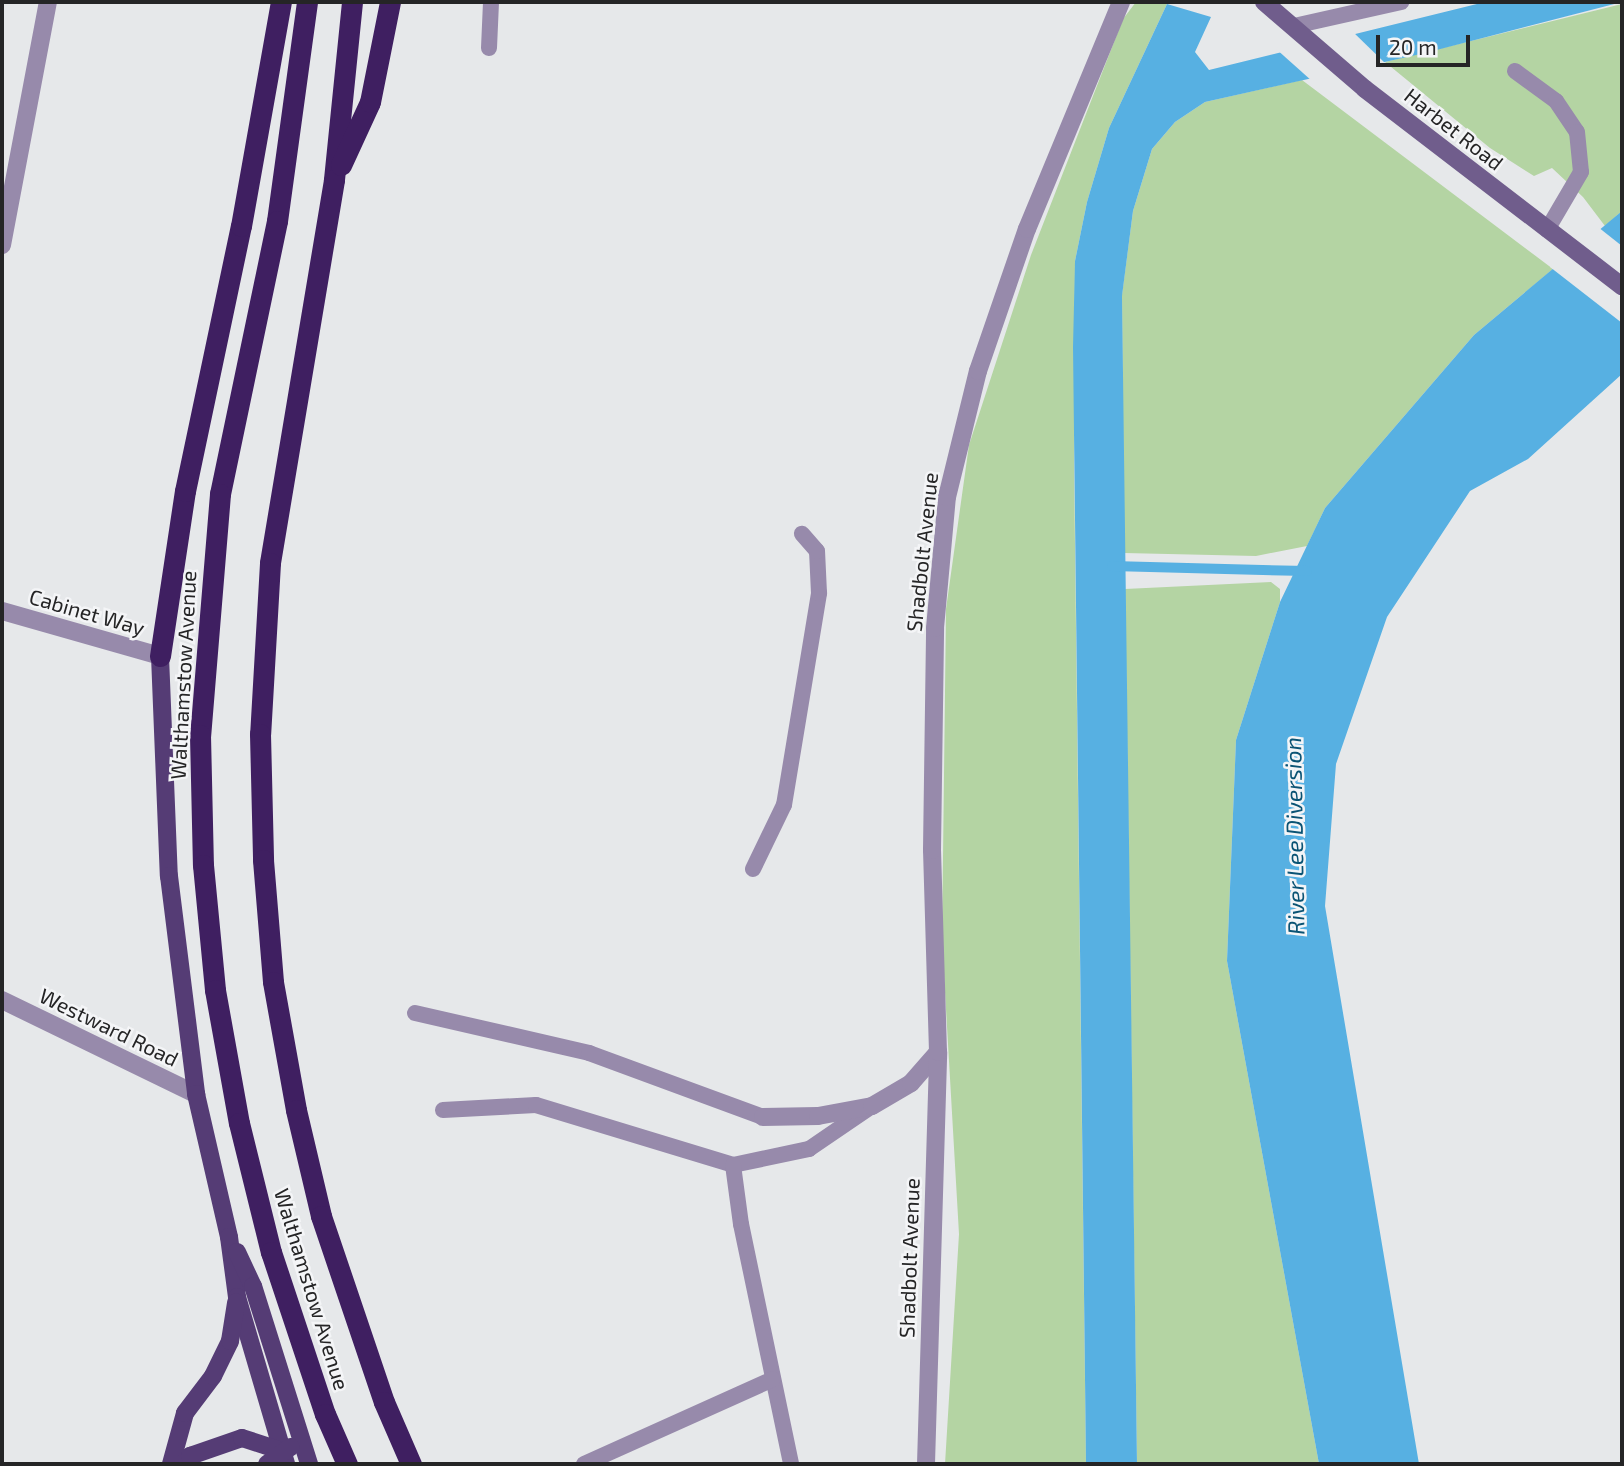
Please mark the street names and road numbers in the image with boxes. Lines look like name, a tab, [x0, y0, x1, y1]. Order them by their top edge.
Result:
street label: Harbet Road	[1400, 83, 1508, 175]
street label: Shadbolt Avenue	[901, 471, 943, 633]
street label: Walthamstow Avenue	[165, 569, 201, 781]
street label: Cabinet Way	[26, 583, 148, 641]
street label: Westward Road	[35, 982, 183, 1072]
street label: Shadbolt Avenue	[894, 1177, 924, 1339]
street label: Walthamstow Avenue	[269, 1185, 355, 1393]

